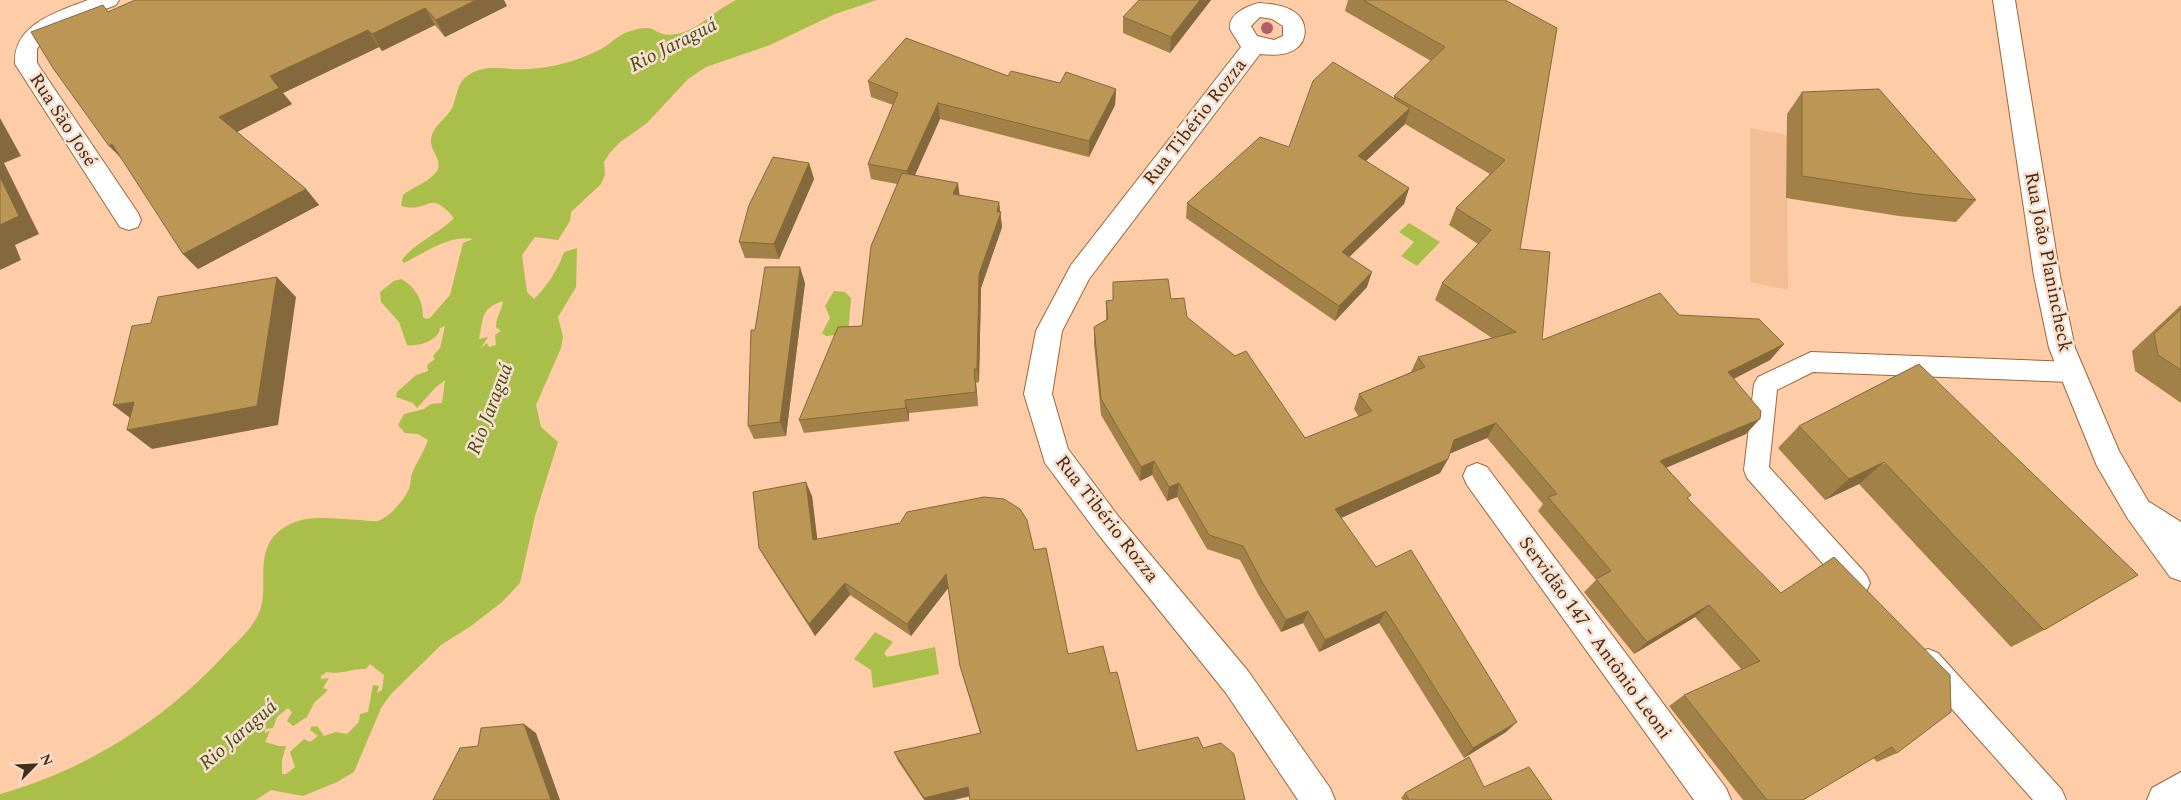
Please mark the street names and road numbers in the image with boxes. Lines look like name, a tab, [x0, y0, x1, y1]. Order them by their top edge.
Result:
street label: Rua Tibério Rozza	[1136, 52, 1254, 192]
street label: Rua São José	[22, 67, 104, 173]
street label: Rua João Planincheck	[2016, 169, 2080, 355]
street label: Rua Tibério Rozza	[1048, 449, 1166, 589]
street label: Servidão 147 - Antônio Leoni	[1511, 530, 1679, 746]

